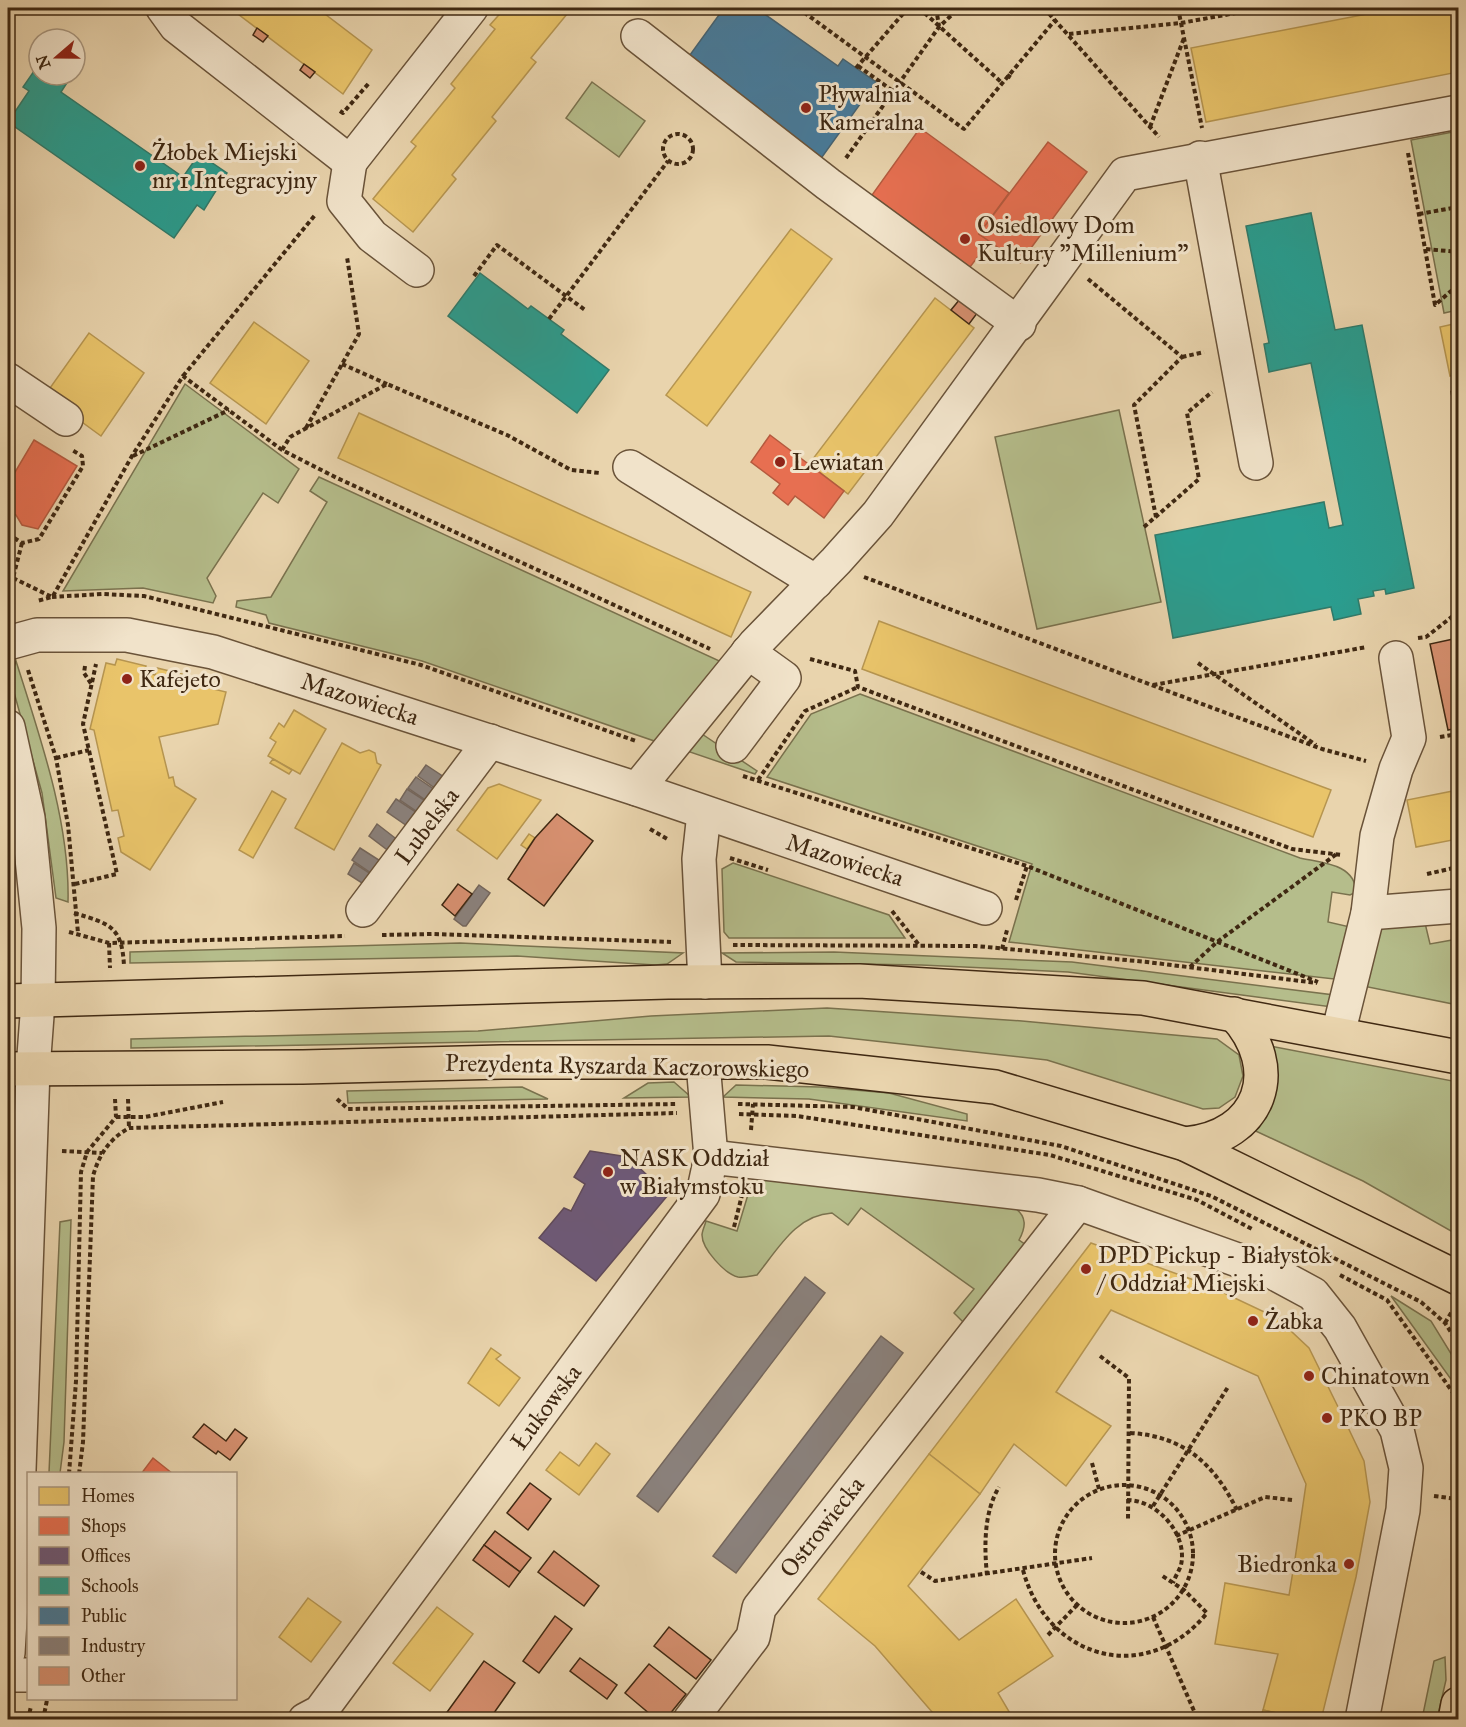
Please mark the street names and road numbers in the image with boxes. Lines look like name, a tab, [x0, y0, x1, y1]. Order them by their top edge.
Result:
street label: Mazowiecka	[297, 666, 423, 732]
street label: Lubelska	[388, 781, 466, 870]
street label: Mazowiecka	[782, 827, 908, 893]
street label: Prezydenta Ryszarda Kaczorowskiego	[445, 1048, 809, 1084]
street label: Łukowska	[504, 1358, 588, 1456]
street label: Ostrowiecka	[773, 1470, 871, 1584]

